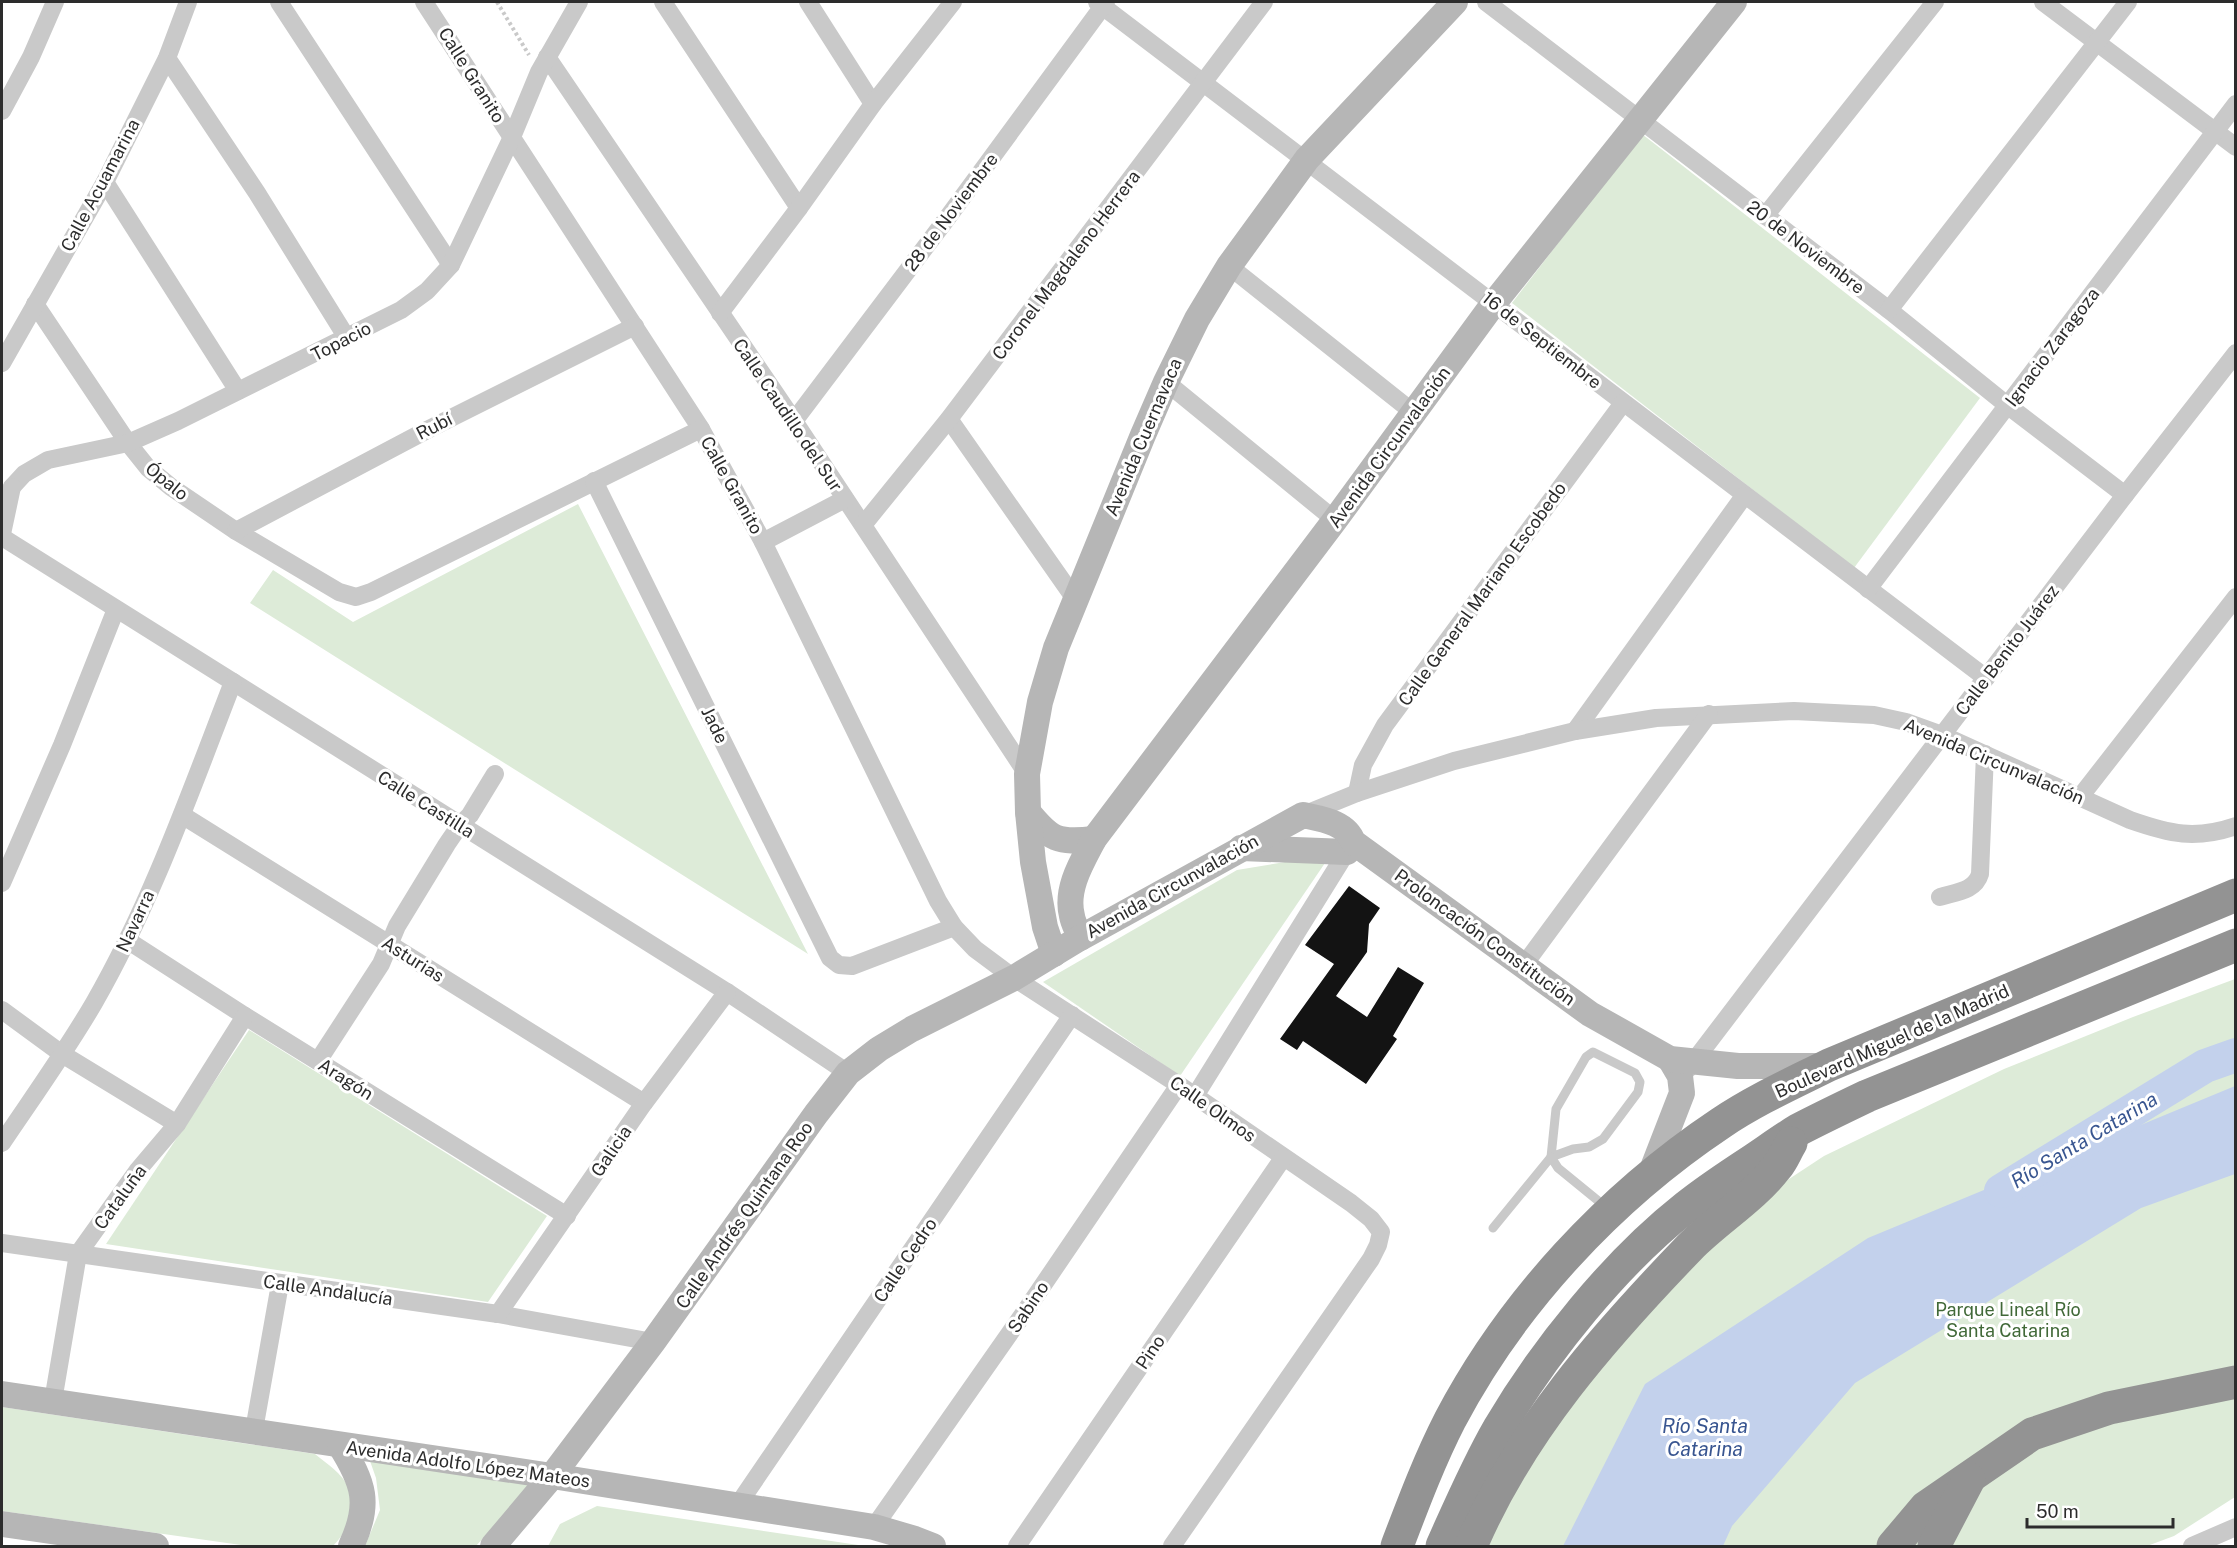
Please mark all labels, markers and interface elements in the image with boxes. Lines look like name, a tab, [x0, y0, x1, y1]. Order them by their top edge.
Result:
street label: Calle Granito	[434, 23, 510, 127]
street label: Calle Acuamarina	[56, 115, 144, 255]
street label: 28 de Noviembre	[900, 149, 1002, 275]
street label: Coronel Magdaleno Herrera	[988, 166, 1144, 364]
street label: 20 de Noviembre	[1743, 196, 1869, 298]
street label: Ignacio Zaragoza	[2001, 284, 2103, 410]
street label: 16 de Septiembre	[1478, 287, 1606, 393]
street label: Topacio	[308, 317, 374, 365]
street label: Calle Caudillo del Sur	[729, 335, 847, 495]
street label: Avenida Cuernavaca	[1100, 355, 1186, 519]
street label: Avenida Circunvalación	[1324, 362, 1454, 532]
street label: Rubí	[412, 408, 456, 444]
street label: Calle Granito	[697, 432, 767, 538]
street label: Ópalo	[141, 457, 193, 505]
street label: Calle General Mariano Escobedo	[1394, 478, 1570, 710]
street label: Calle Benito Juárez	[1951, 581, 2063, 719]
street label: Jade	[697, 703, 733, 747]
street label: Avenida Circunvalación	[1901, 713, 2087, 809]
street label: Calle Castilla	[374, 766, 478, 842]
street label: Avenida Circunvalación	[1082, 830, 1262, 942]
street label: Proloncación Constitución	[1391, 864, 1579, 1010]
street label: Navarra	[112, 887, 158, 955]
street label: Asturias	[378, 932, 448, 986]
street label: Boulevard Miguel de la Madrid	[1772, 980, 2012, 1102]
street label: Aragón	[315, 1054, 377, 1104]
street label: Calle Olmos	[1166, 1072, 1260, 1146]
water label: Río Santa Catarina	[2006, 1087, 2162, 1193]
street label: Calle Andrés Quintana Roo	[671, 1117, 817, 1313]
street label: Galicia	[586, 1121, 636, 1181]
street label: Cataluña	[90, 1161, 150, 1233]
street label: Calle Cedro	[869, 1214, 941, 1306]
street label: Calle Andalucía	[262, 1271, 394, 1309]
street label: Sabino	[1003, 1277, 1053, 1337]
park label: Parque Lineal Río Santa Catarina	[1935, 1299, 2081, 1341]
street label: Pino	[1131, 1331, 1169, 1373]
water label: Río Santa Catarina	[1662, 1414, 1748, 1461]
street label: Avenida Adolfo López Mateos	[345, 1436, 591, 1492]
scale bar	[2027, 1491, 2172, 1529]
text: 50 m	[2036, 1501, 2079, 1522]

